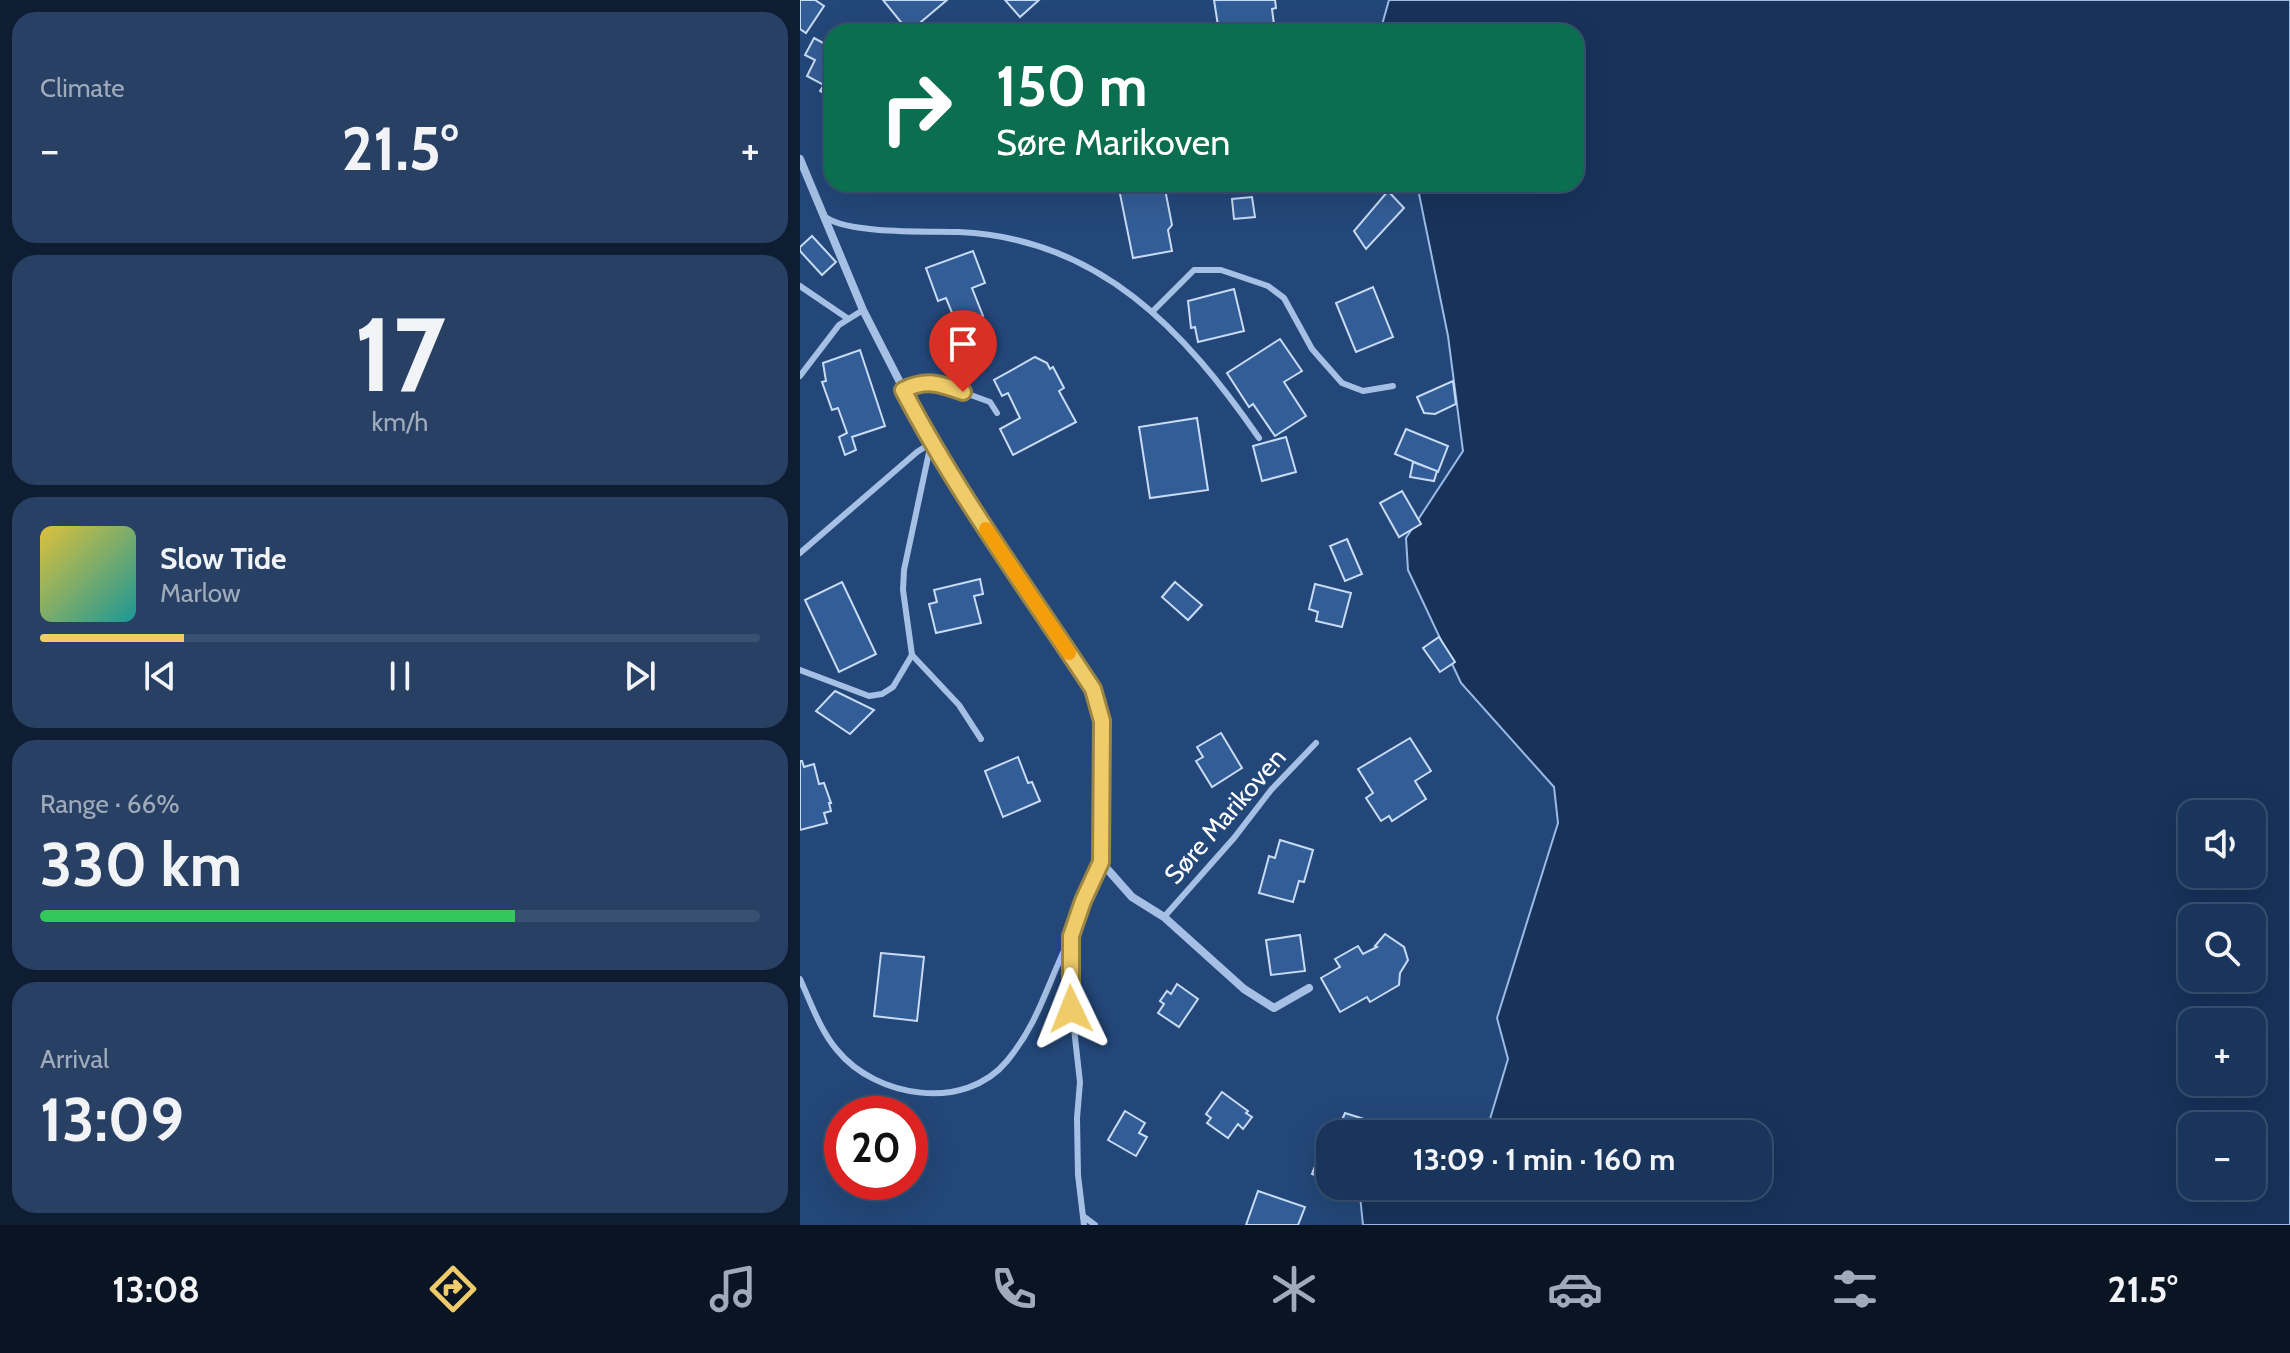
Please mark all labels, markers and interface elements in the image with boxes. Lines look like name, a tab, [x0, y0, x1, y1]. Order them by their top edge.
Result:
text: 150 m	[996, 52, 1148, 120]
icon: right	[864, 56, 968, 160]
text: Climate	[40, 72, 125, 104]
text: 21.5°	[342, 112, 458, 185]
text: Søre Marikoven	[996, 120, 1230, 164]
text: −	[40, 123, 59, 176]
text: +	[741, 123, 760, 176]
text: 17	[354, 291, 446, 417]
pin	[929, 310, 997, 392]
icon: arrive	[941, 322, 985, 366]
text: km/h	[372, 406, 428, 438]
text: Slow Tide	[160, 540, 287, 577]
text: Marlow	[160, 577, 241, 609]
icon: previous	[138, 654, 182, 698]
icon: pause	[378, 654, 422, 698]
icon: next	[618, 654, 662, 698]
street label: Søre Marikoven	[1157, 742, 1293, 890]
text: Range · 66%	[40, 788, 180, 820]
map controls	[2178, 800, 2266, 1200]
button: sound	[2178, 800, 2266, 888]
text: 330 km	[40, 828, 242, 901]
button: search	[2178, 904, 2266, 992]
position arrow	[1029, 967, 1113, 1051]
button: +	[2178, 1008, 2266, 1096]
text: Arrival	[40, 1043, 109, 1075]
text: 13:09	[40, 1083, 184, 1156]
speed limit sign: 20	[824, 1096, 928, 1200]
button: −	[2178, 1112, 2266, 1200]
text: 13:09 · 1 min · 160 m	[1413, 1141, 1675, 1178]
icon: directions	[425, 1261, 481, 1317]
icon: music	[705, 1261, 761, 1317]
icon: phone	[986, 1261, 1042, 1317]
icon: climate	[1266, 1261, 1322, 1317]
icon: car	[1547, 1261, 1603, 1317]
icon: filters	[1827, 1261, 1883, 1317]
text: 13:08	[112, 1267, 200, 1311]
text: 21.5°	[2108, 1267, 2178, 1311]

